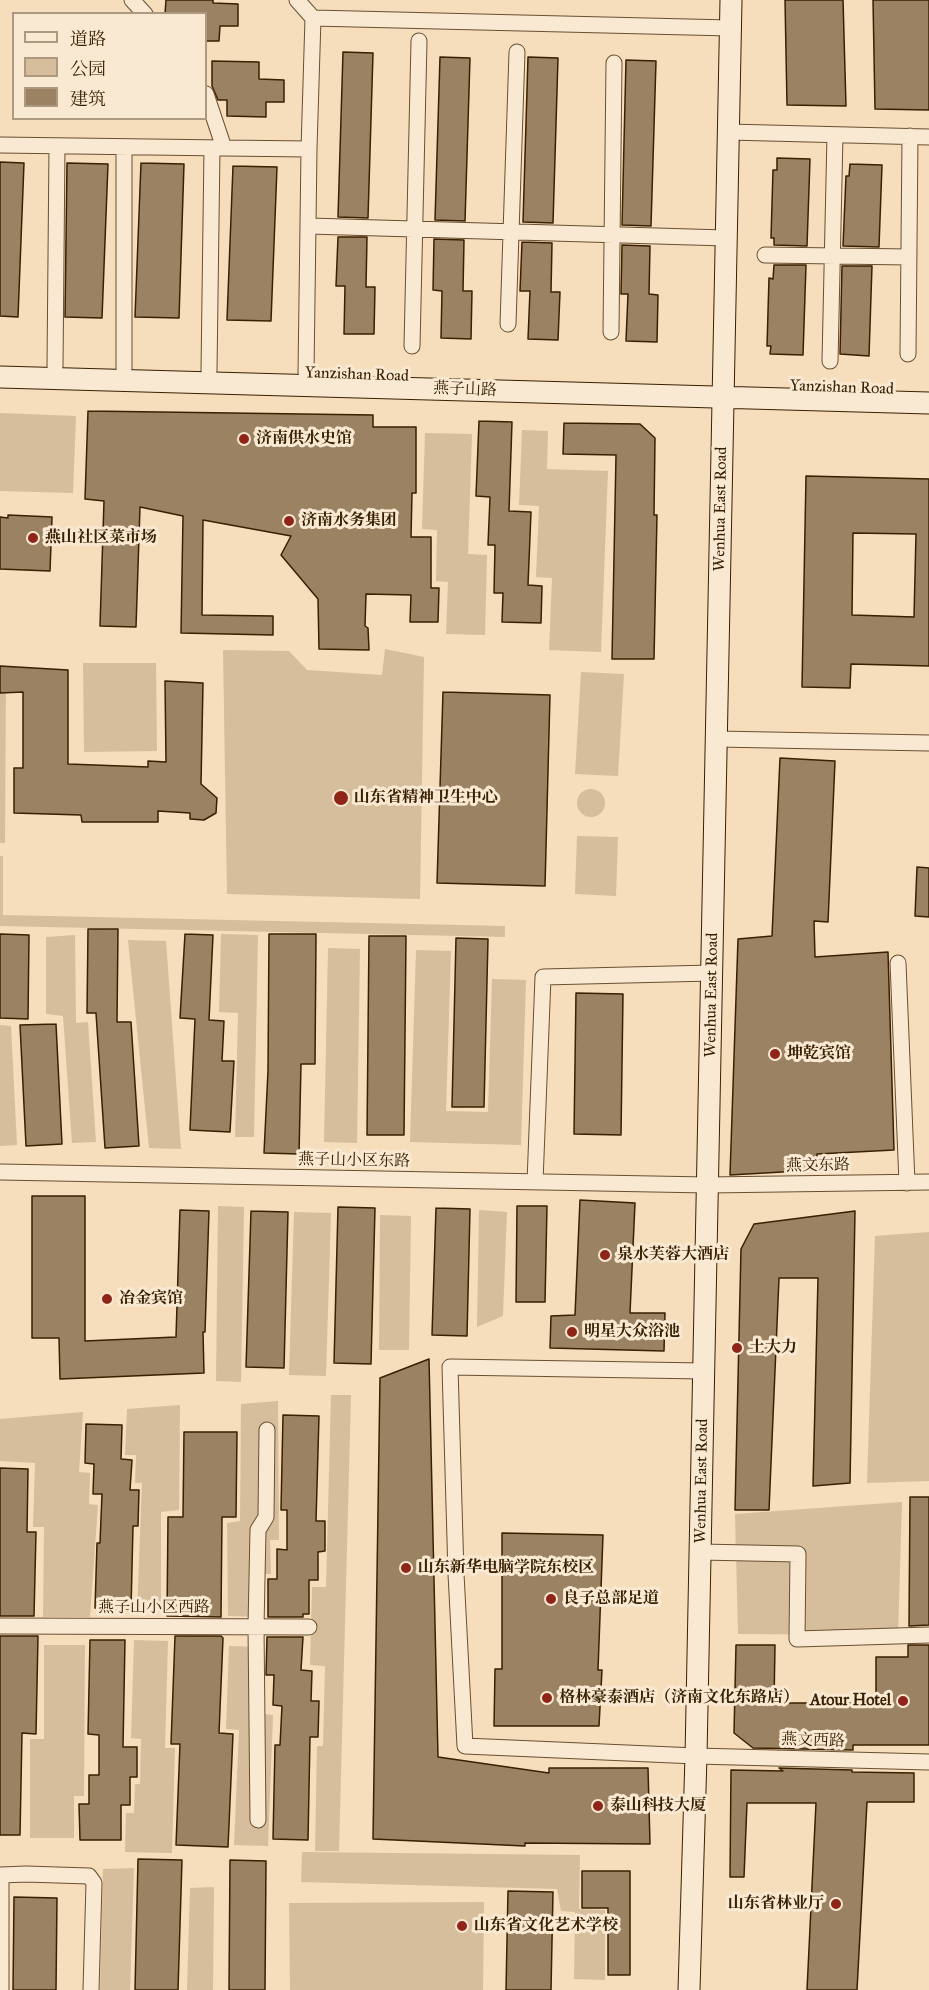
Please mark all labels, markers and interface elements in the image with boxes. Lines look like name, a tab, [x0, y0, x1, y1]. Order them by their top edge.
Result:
legend	[12, 12, 207, 120]
text: 道路	[70, 28, 106, 50]
text: 公园	[70, 58, 106, 80]
text: 建筑	[70, 88, 106, 110]
street label: Yanzishan Road	[305, 364, 409, 386]
street label: Yanzishan Road	[790, 377, 894, 399]
street label: 燕子山路	[433, 379, 497, 401]
place label: 济南供水史馆	[256, 429, 352, 449]
marker: 济南供水史馆	[237, 432, 251, 446]
street label: Wenhua East Road	[710, 447, 732, 571]
place label: 济南水务集团	[301, 511, 397, 531]
marker: 济南水务集团	[282, 514, 296, 528]
place label: 燕山社区菜市场	[45, 528, 157, 548]
marker: 燕山社区菜市场	[26, 531, 40, 545]
place label: 山东省精神卫生中心	[354, 788, 498, 808]
marker: 山东省精神卫生中心	[332, 789, 350, 807]
street label: Wenhua East Road	[701, 933, 723, 1057]
place label: 坤乾宾馆	[787, 1044, 851, 1064]
marker: 坤乾宾馆	[768, 1047, 782, 1061]
street label: 燕子山小区东路	[298, 1150, 410, 1172]
street label: 燕文东路	[786, 1156, 850, 1176]
place label: 泉水芙蓉大酒店	[617, 1245, 729, 1265]
marker: 泉水芙蓉大酒店	[598, 1248, 612, 1262]
place label: 冶金宾馆	[119, 1289, 183, 1309]
marker: 冶金宾馆	[100, 1292, 114, 1306]
place label: 明星大众浴池	[584, 1322, 680, 1342]
marker: 明星大众浴池	[565, 1325, 579, 1339]
place label: 土大力	[749, 1338, 797, 1358]
marker: 土大力	[730, 1341, 744, 1355]
street label: Wenhua East Road	[691, 1419, 713, 1543]
place label: 山东新华电脑学院东校区	[418, 1558, 594, 1578]
marker: 山东新华电脑学院东校区	[399, 1561, 413, 1575]
place label: 良子总部足道	[563, 1589, 659, 1609]
marker: 良子总部足道	[544, 1592, 558, 1606]
street label: 燕子山小区西路	[98, 1598, 210, 1618]
place label: 格林豪泰酒店（济南文化东路店）	[559, 1688, 799, 1708]
marker: 格林豪泰酒店（济南文化东路店）	[540, 1691, 554, 1705]
place label: Atour Hotel	[810, 1691, 891, 1711]
marker: Atour Hotel	[896, 1694, 910, 1708]
street label: 燕文西路	[781, 1730, 845, 1752]
place label: 泰山科技大厦	[610, 1796, 706, 1816]
marker: 泰山科技大厦	[591, 1799, 605, 1813]
place label: 山东省林业厅	[728, 1894, 824, 1914]
marker: 山东省林业厅	[829, 1897, 843, 1911]
place label: 山东省文化艺术学校	[474, 1916, 618, 1936]
marker: 山东省文化艺术学校	[455, 1919, 469, 1933]

